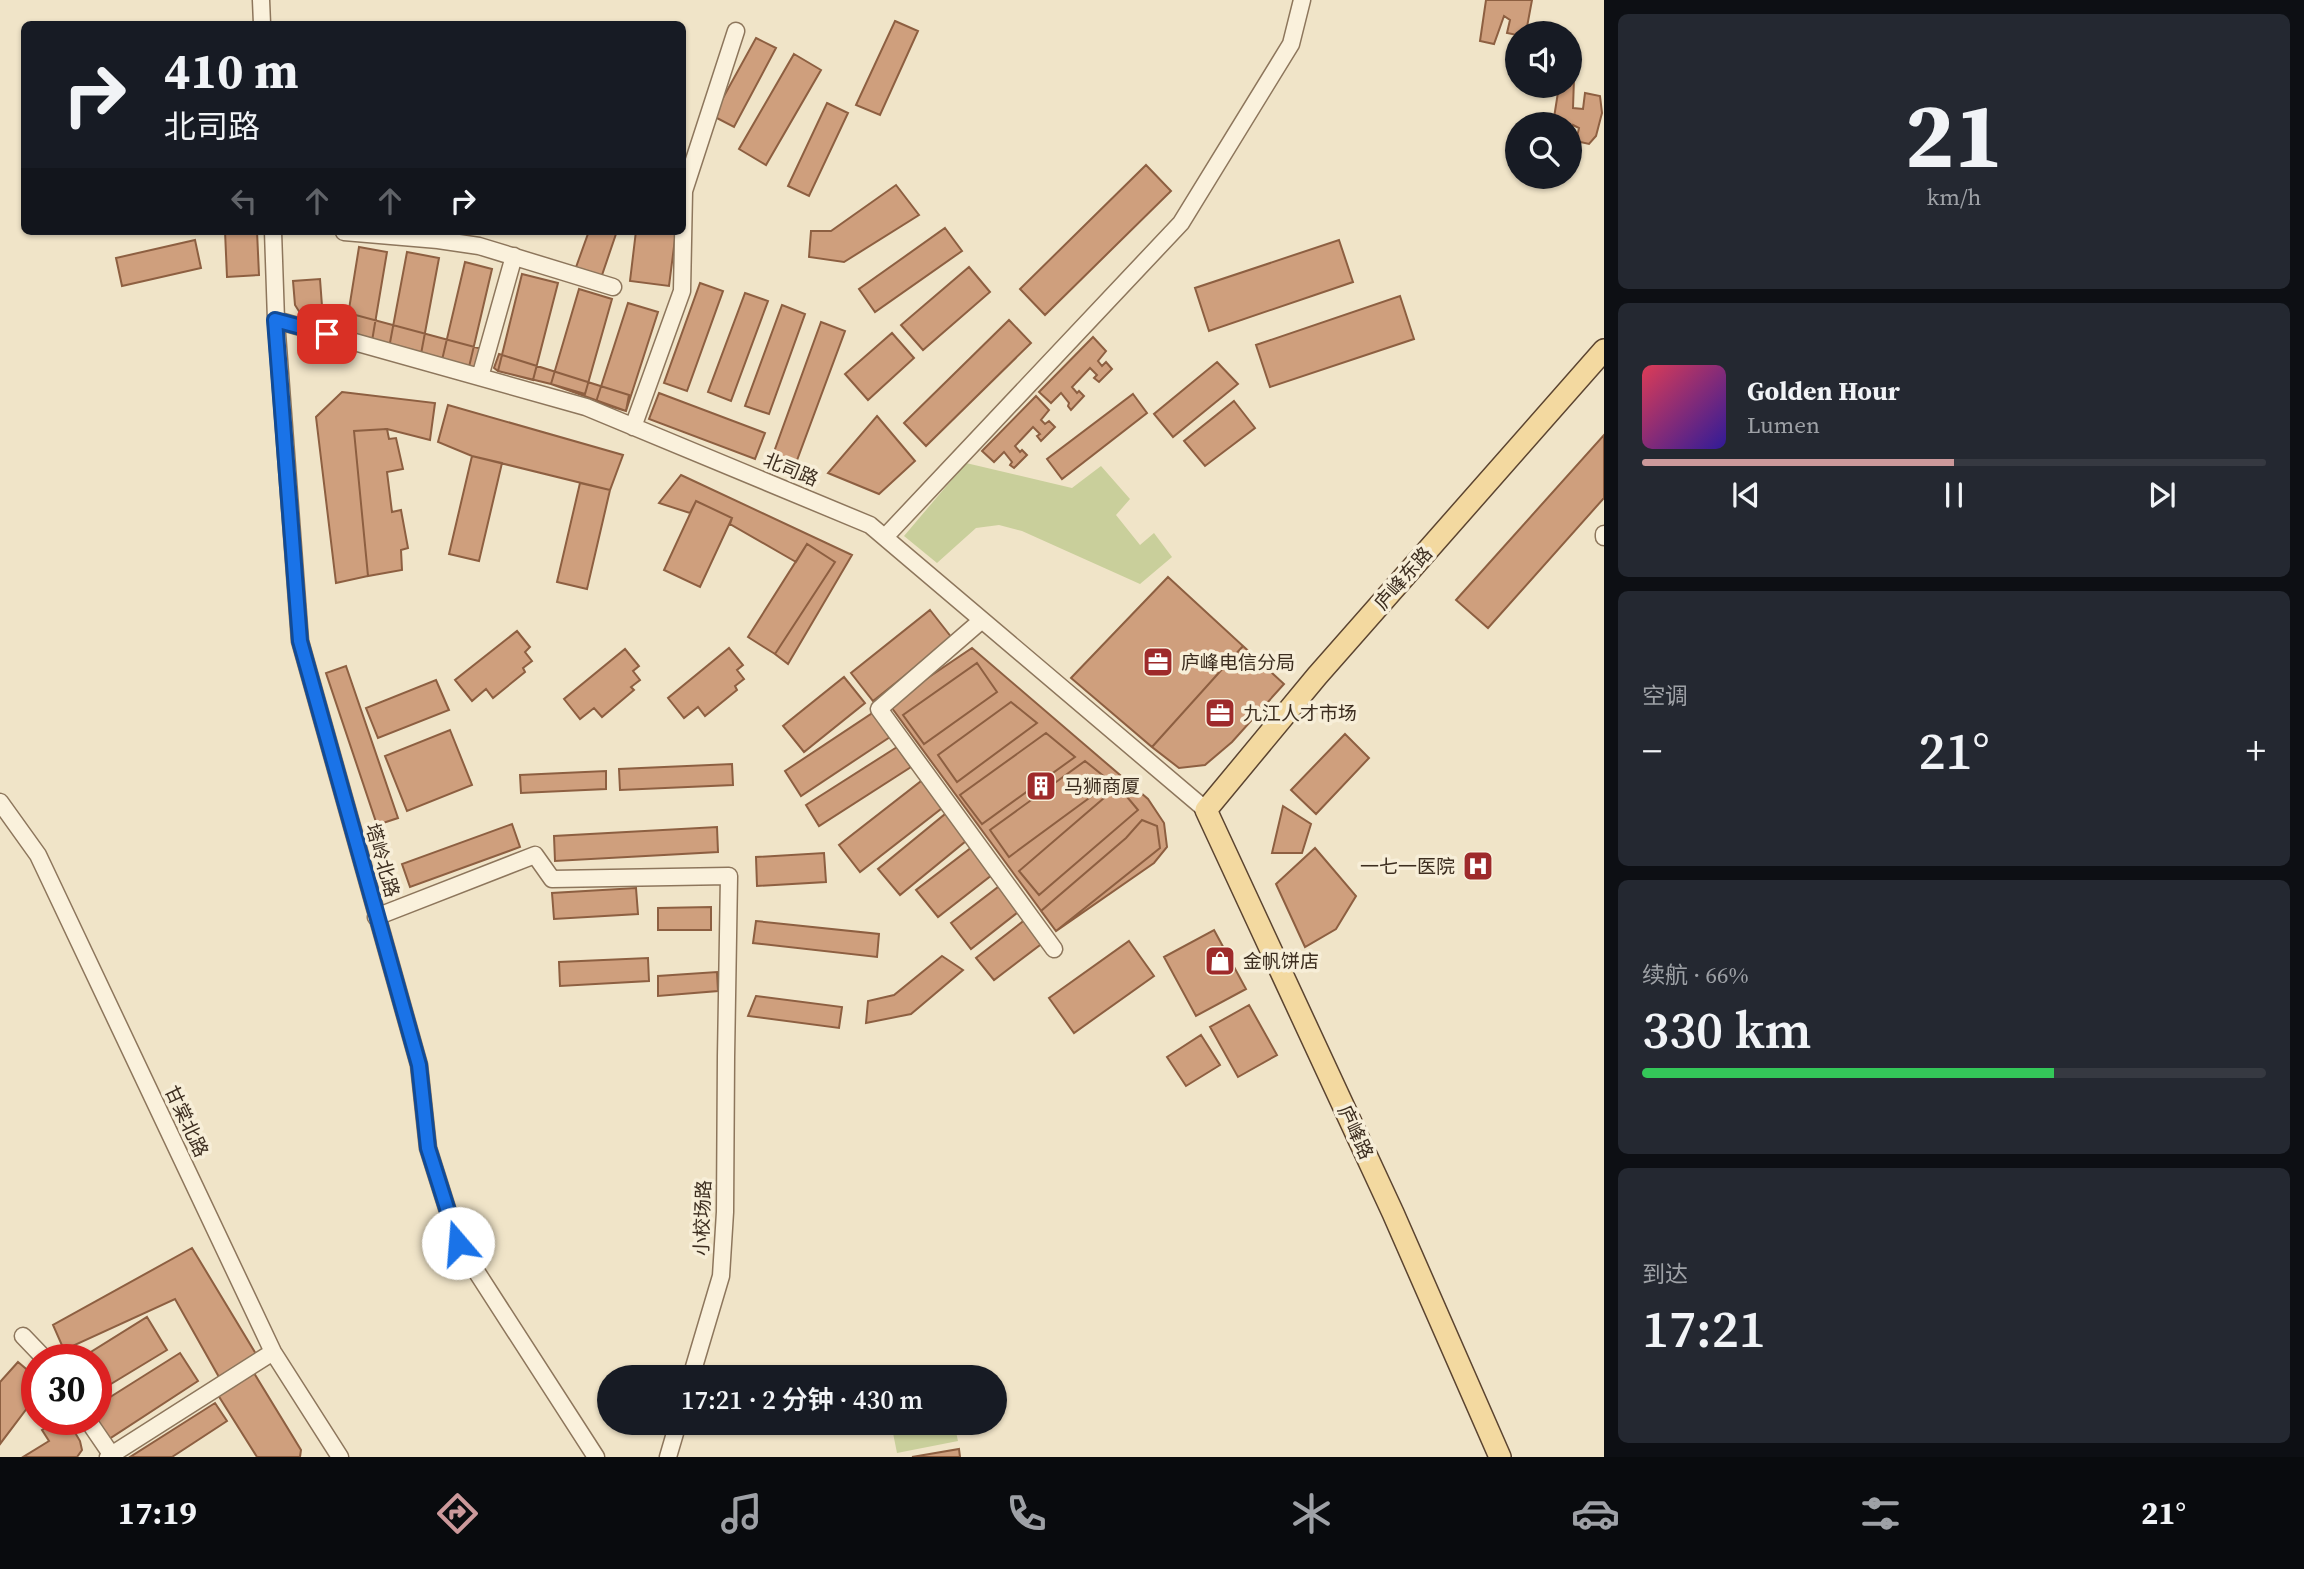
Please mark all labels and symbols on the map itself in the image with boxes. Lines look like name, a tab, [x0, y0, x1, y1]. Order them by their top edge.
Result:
pin	[297, 304, 357, 364]
street label: 北司路	[760, 446, 822, 492]
street label: 庐峰东路	[1368, 541, 1438, 615]
office icon: 庐峰电信分局	[1141, 645, 1175, 679]
place label: 庐峰电信分局	[1181, 649, 1295, 675]
office icon: 九江人才市场	[1203, 696, 1237, 730]
place label: 九江人才市场	[1243, 700, 1357, 726]
building icon: 马狮商厦	[1024, 769, 1058, 803]
place label: 马狮商厦	[1064, 773, 1140, 799]
street label: 塔岭北路	[360, 820, 406, 900]
hospital icon: 一七一医院	[1461, 849, 1495, 883]
place label: 一七一医院	[1360, 853, 1455, 879]
shop icon: 金帆饼店	[1203, 944, 1237, 978]
place label: 金帆饼店	[1243, 948, 1319, 974]
street label: 甘棠北路	[159, 1081, 215, 1161]
street label: 庐峰路	[1332, 1101, 1380, 1163]
street label: 小校场路	[688, 1180, 716, 1256]
position arrow	[421, 1206, 495, 1280]
speed limit sign: 30	[21, 1344, 112, 1435]

